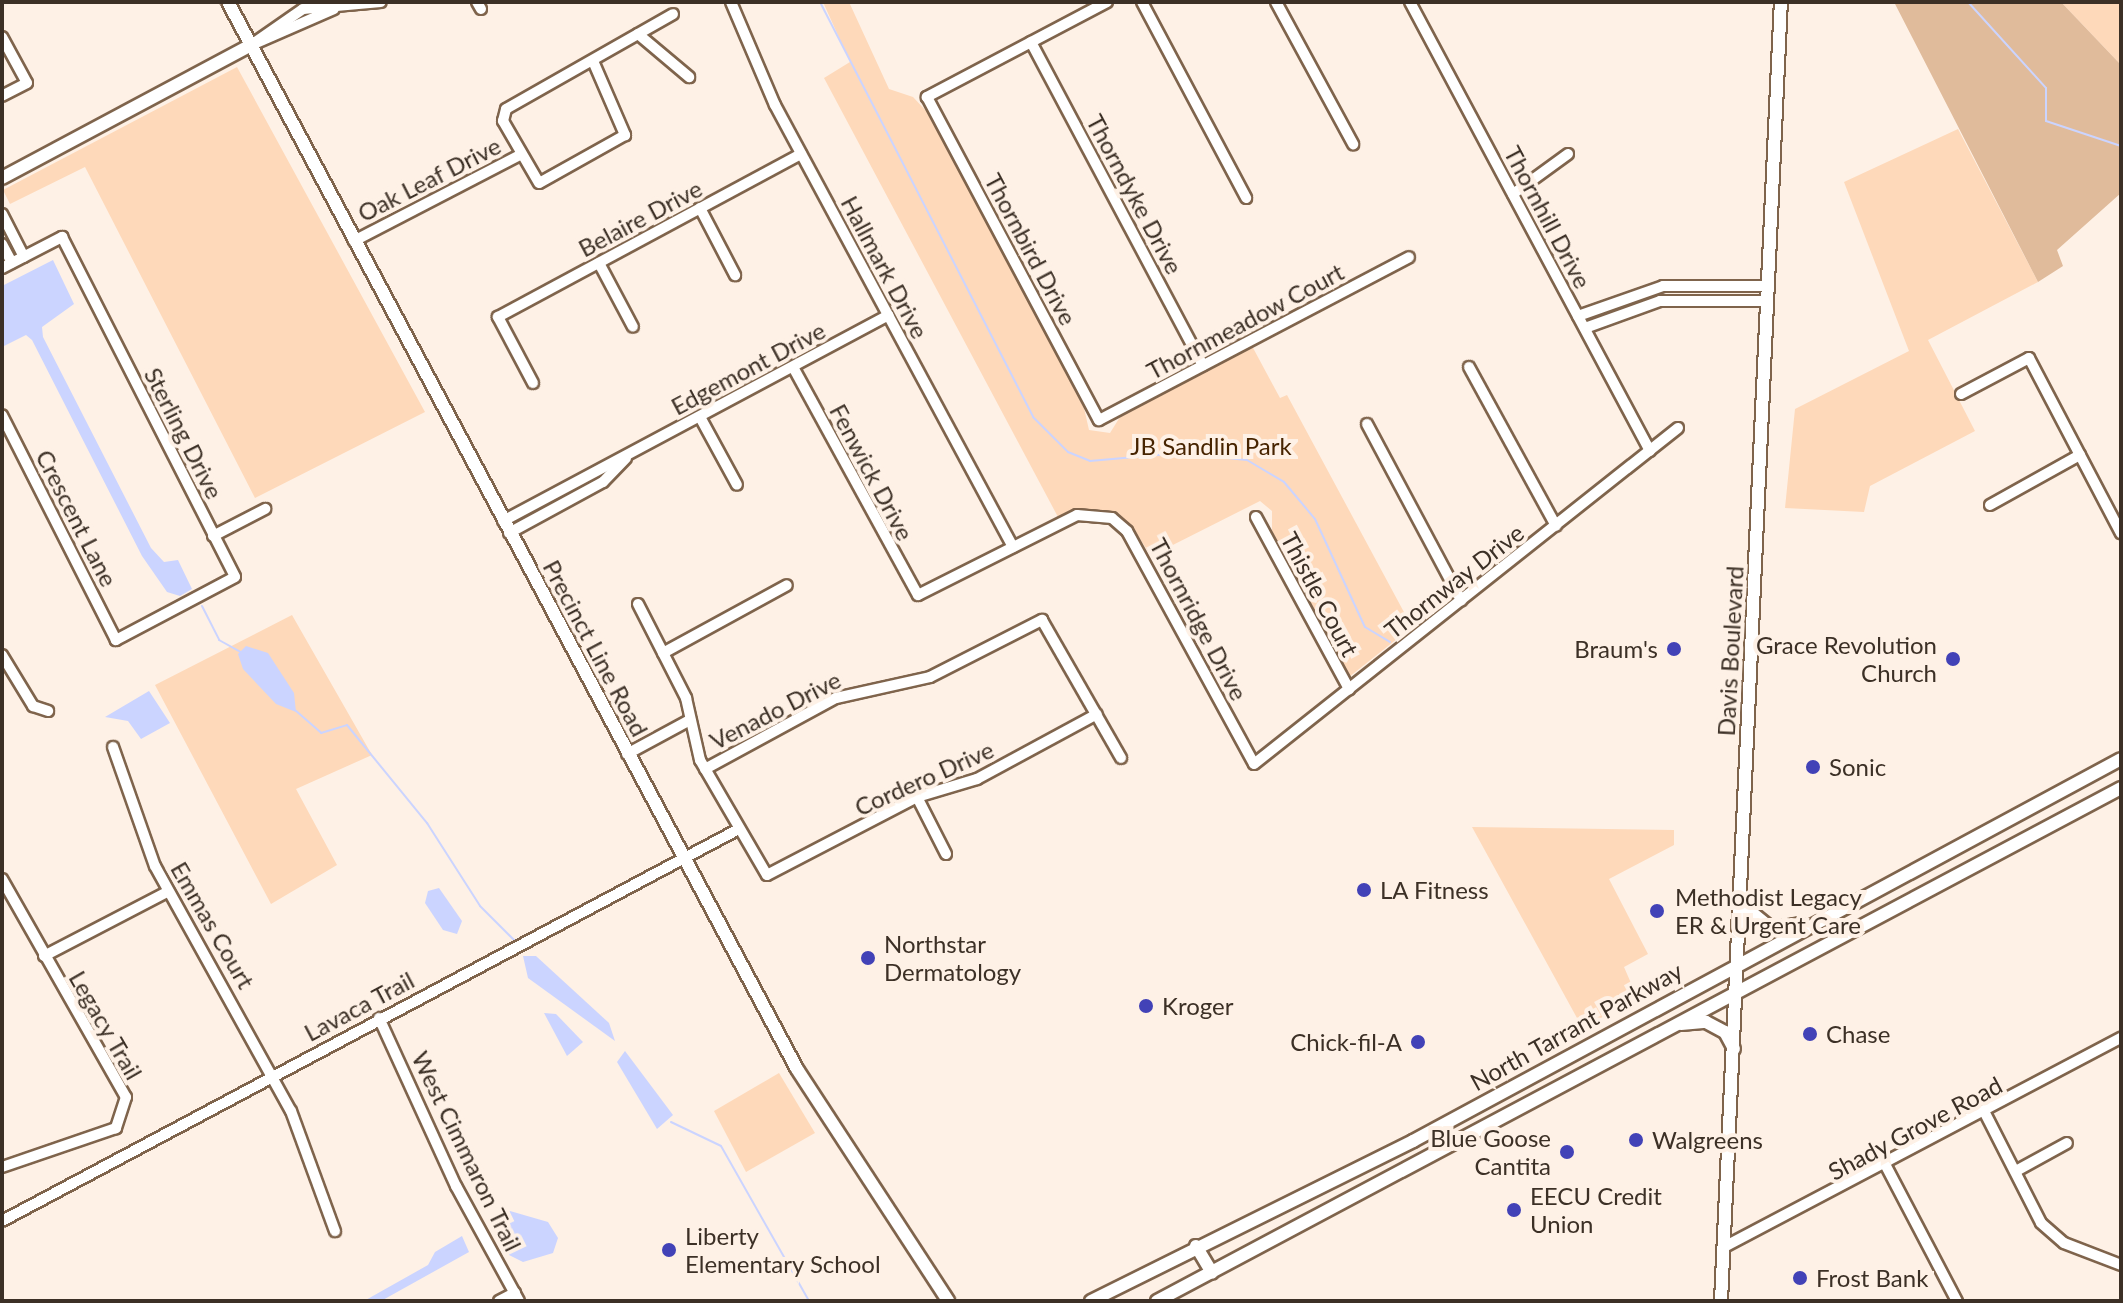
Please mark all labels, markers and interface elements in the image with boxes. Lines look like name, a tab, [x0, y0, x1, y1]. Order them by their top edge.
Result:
street label: Thorndyke Drive	[1081, 109, 1189, 279]
street label: Oak Leaf Drive	[353, 131, 505, 227]
street label: Thornhill Drive	[1498, 141, 1598, 293]
street label: Thornbird Drive	[979, 168, 1083, 330]
street label: Belaire Drive	[573, 173, 707, 263]
street label: Hallmark Drive	[835, 191, 935, 343]
street label: Thornmeadow Court	[1141, 257, 1349, 385]
street label: Edgemont Drive	[666, 315, 830, 421]
street label: Sterling Drive	[139, 363, 229, 503]
street label: Fenwick Drive	[824, 399, 920, 545]
park label: JB Sandlin Park	[1130, 432, 1292, 460]
street label: Crescent Lane	[30, 445, 124, 591]
street label: Thornway Drive	[1379, 518, 1529, 644]
street label: Thistle Court	[1275, 527, 1365, 661]
street label: Thornridge Drive	[1144, 533, 1254, 705]
street label: Precinct Line Road	[537, 555, 655, 741]
street label: Davis Boulevard	[1711, 565, 1749, 737]
place label: Grace Revolution Church	[1756, 631, 1937, 687]
place label: Braum's	[1574, 635, 1658, 663]
marker: Braum's	[1665, 640, 1683, 658]
marker: Grace Revolution Church	[1944, 650, 1962, 668]
street label: Venado Drive	[705, 665, 845, 755]
street label: Cordero Drive	[850, 735, 998, 821]
place label: Sonic	[1829, 753, 1886, 781]
marker: Sonic	[1804, 758, 1822, 776]
street label: Emmas Court	[165, 856, 261, 994]
place label: LA Fitness	[1380, 876, 1489, 904]
marker: LA Fitness	[1355, 881, 1373, 899]
place label: Methodist Legacy ER & Urgent Care	[1675, 883, 1862, 939]
marker: Methodist Legacy ER & Urgent Care	[1646, 900, 1668, 922]
place label: Northstar Dermatology	[884, 930, 1021, 986]
marker: Northstar Dermatology	[859, 949, 877, 967]
street label: North Tarrant Parkway	[1465, 956, 1687, 1096]
street label: Legacy Trail	[63, 965, 149, 1085]
street label: Lavaca Trail	[299, 965, 419, 1047]
place label: Kroger	[1162, 992, 1233, 1020]
marker: Kroger	[1137, 997, 1155, 1015]
place label: Chase	[1826, 1020, 1890, 1048]
marker: Chase	[1801, 1025, 1819, 1043]
place label: Chick-fil-A	[1290, 1028, 1402, 1056]
marker: Chick-fil-A	[1409, 1033, 1427, 1051]
street label: West Cimmaron Trail	[406, 1046, 528, 1256]
street label: Shady Grove Road	[1823, 1070, 2007, 1186]
place label: Blue Goose Cantita	[1430, 1124, 1551, 1180]
place label: Walgreens	[1652, 1126, 1763, 1154]
marker: Walgreens	[1627, 1131, 1645, 1149]
marker: Blue Goose Cantita	[1558, 1143, 1576, 1161]
place label: EECU Credit Union	[1530, 1182, 1662, 1238]
marker: EECU Credit Union	[1505, 1201, 1523, 1219]
place label: Liberty Elementary School	[685, 1222, 881, 1278]
marker: Liberty Elementary School	[660, 1241, 678, 1259]
place label: Frost Bank	[1816, 1264, 1928, 1292]
marker: Frost Bank	[1791, 1269, 1809, 1287]

